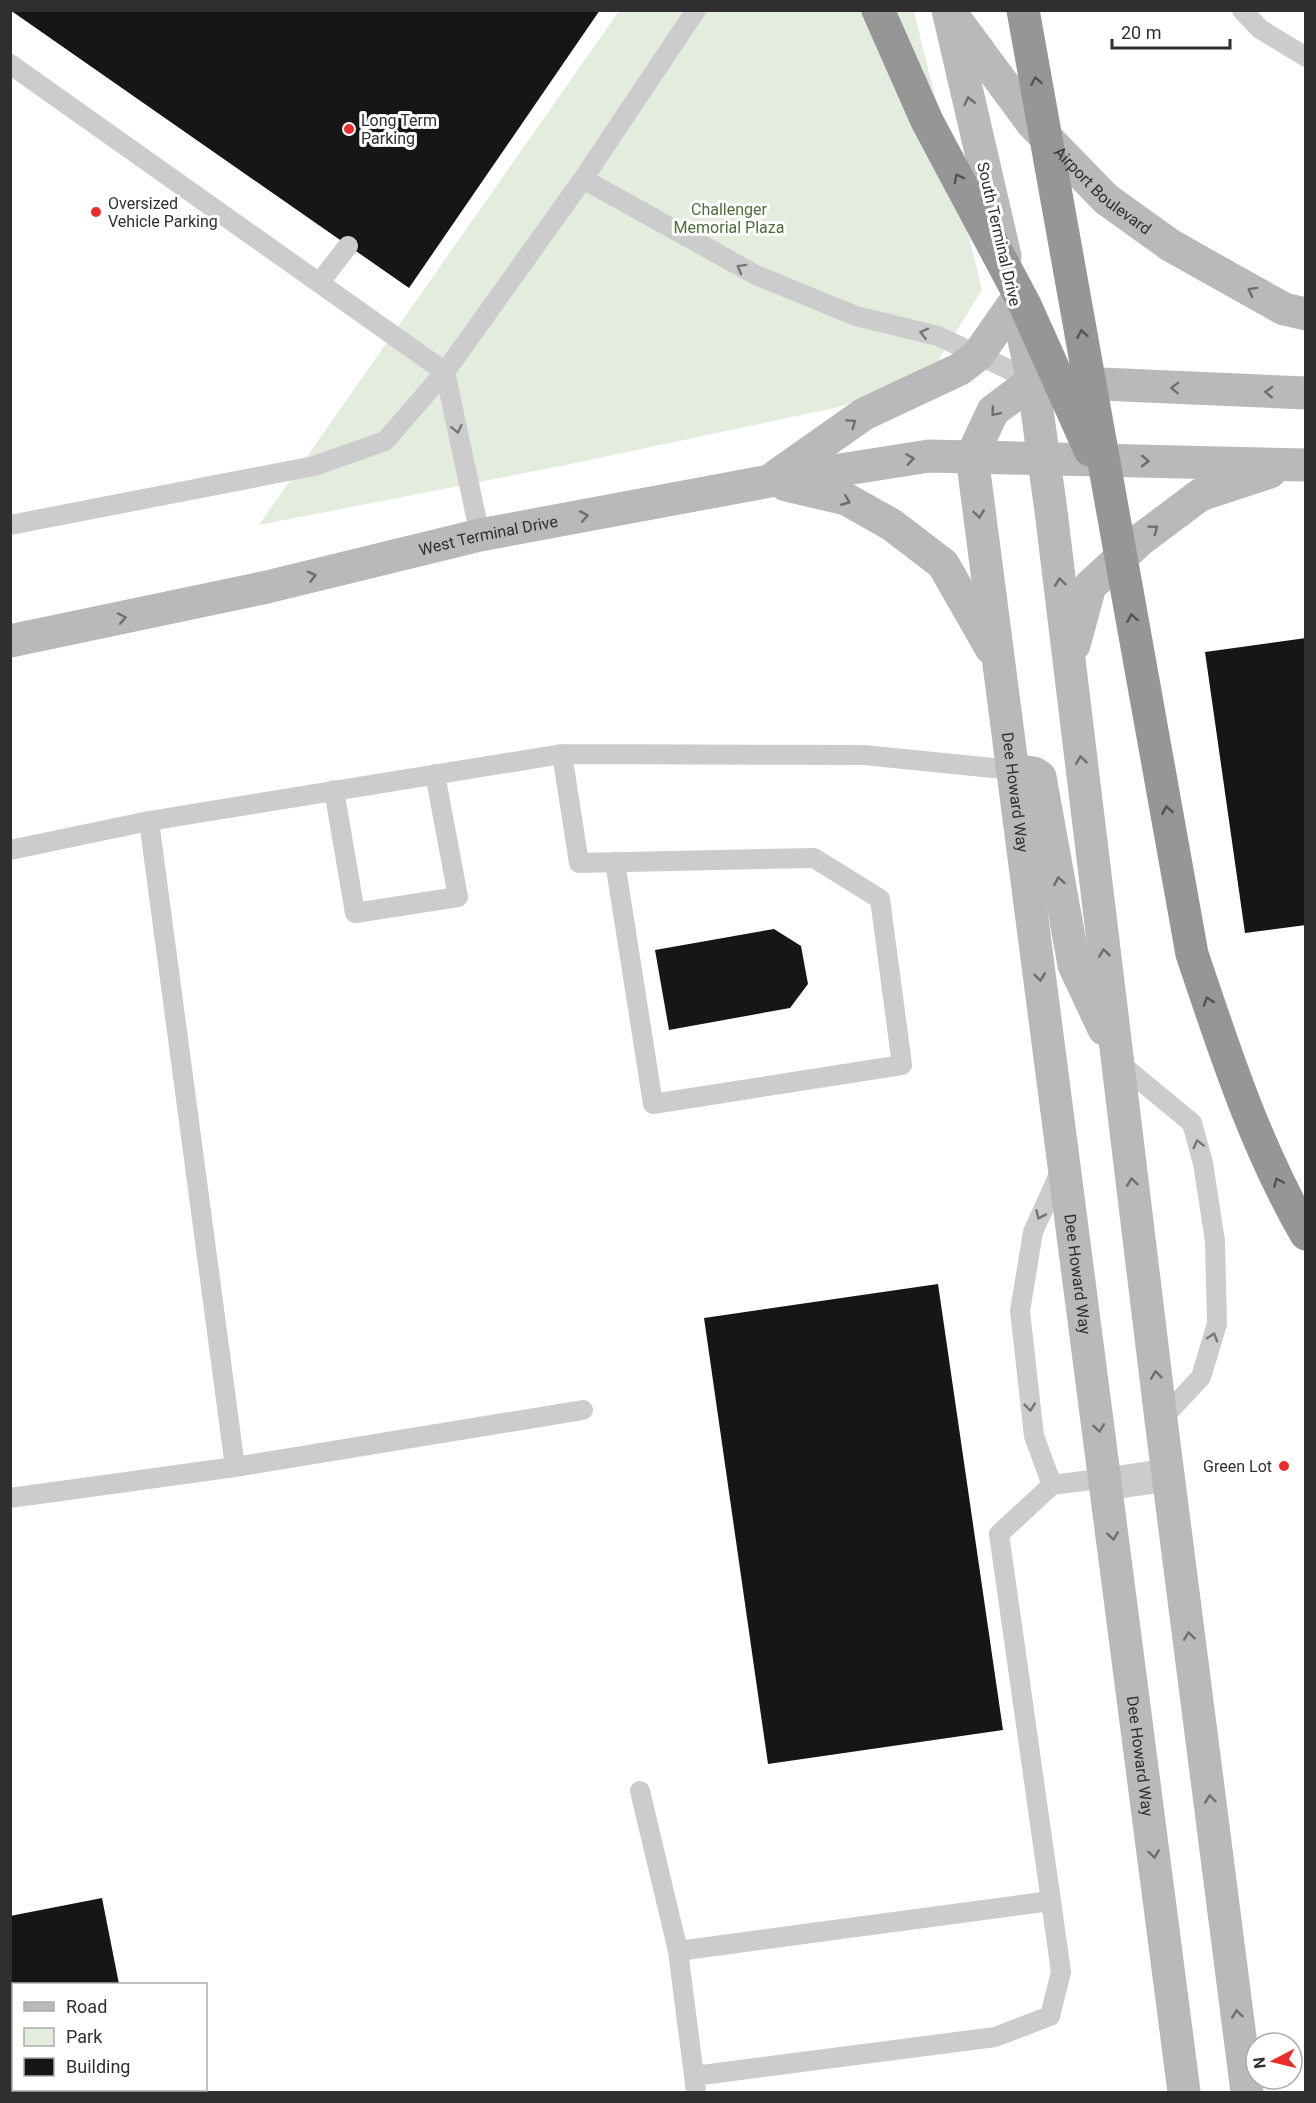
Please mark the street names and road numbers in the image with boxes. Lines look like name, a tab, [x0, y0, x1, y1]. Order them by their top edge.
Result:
street label: Airport Boulevard	[1050, 142, 1155, 238]
street label: South Terminal Drive	[973, 160, 1025, 308]
street label: West Terminal Drive	[417, 511, 559, 559]
street label: Dee Howard Way	[998, 731, 1033, 854]
street label: Dee Howard Way	[1061, 1213, 1095, 1336]
street label: Dee Howard Way	[1123, 1695, 1158, 1818]

